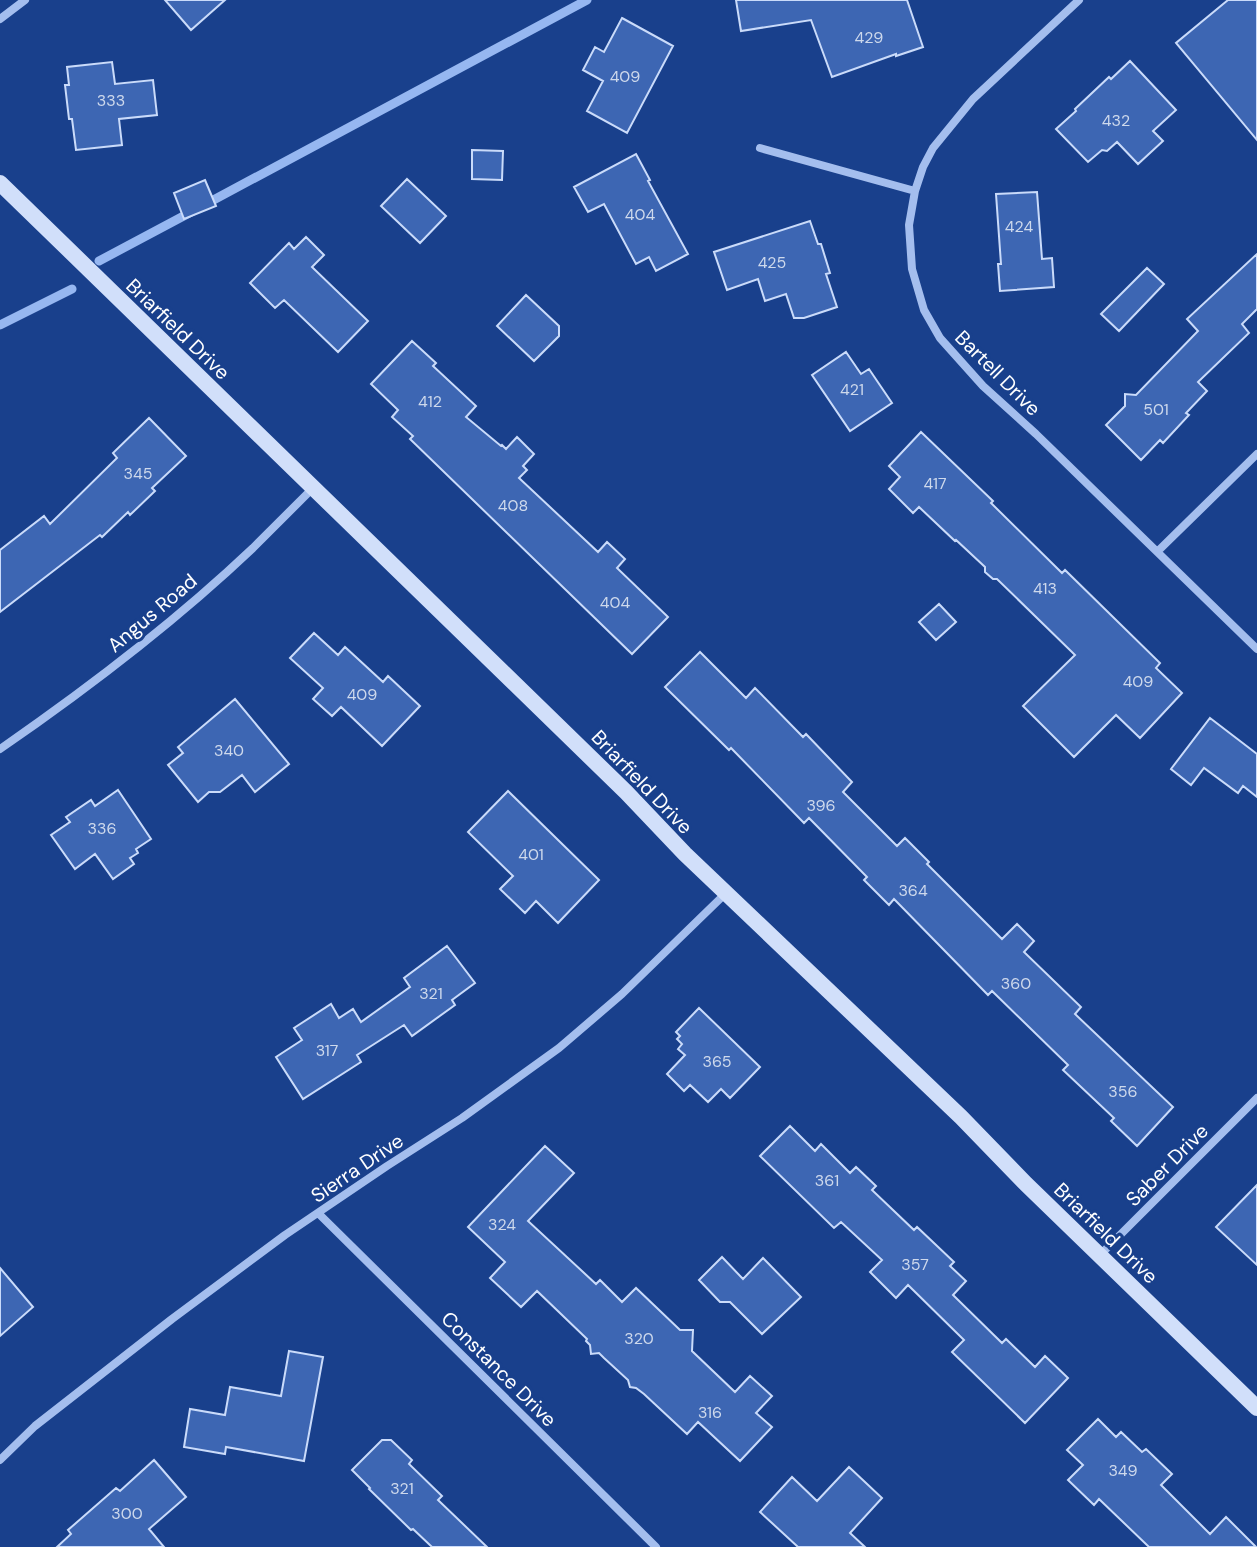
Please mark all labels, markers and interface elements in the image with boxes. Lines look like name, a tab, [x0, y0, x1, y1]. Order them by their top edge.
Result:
house number: 429	[855, 27, 883, 48]
house number: 409	[610, 66, 640, 87]
house number: 333	[97, 90, 125, 111]
house number: 432	[1102, 110, 1130, 131]
house number: 404	[625, 204, 655, 225]
house number: 424	[1005, 216, 1033, 237]
house number: 425	[758, 252, 786, 273]
street label: Briarfield Drive	[120, 273, 236, 385]
street label: Bartell Drive	[950, 325, 1046, 421]
house number: 421	[840, 379, 864, 400]
house number: 412	[418, 391, 442, 412]
house number: 501	[1143, 399, 1169, 420]
house number: 345	[124, 463, 152, 484]
house number: 417	[923, 473, 947, 494]
house number: 408	[498, 495, 528, 516]
street label: Angus Road	[102, 568, 202, 658]
house number: 413	[1033, 578, 1057, 599]
house number: 404	[600, 592, 630, 613]
house number: 409	[1123, 671, 1153, 692]
house number: 409	[347, 684, 377, 705]
street label: Briarfield Drive	[586, 724, 698, 840]
house number: 340	[214, 740, 244, 761]
house number: 396	[806, 795, 836, 816]
house number: 336	[88, 818, 116, 839]
house number: 401	[518, 844, 544, 865]
house number: 364	[898, 880, 928, 901]
house number: 360	[1001, 973, 1031, 994]
house number: 321	[419, 983, 443, 1004]
house number: 317	[316, 1040, 338, 1061]
house number: 365	[703, 1051, 731, 1072]
house number: 356	[1108, 1081, 1138, 1102]
street label: Saber Drive	[1120, 1118, 1214, 1212]
street label: Sierra Drive	[306, 1128, 408, 1208]
house number: 361	[815, 1170, 839, 1191]
street label: Briarfield Drive	[1048, 1177, 1164, 1289]
house number: 324	[488, 1214, 516, 1235]
house number: 357	[901, 1254, 929, 1275]
street label: Constance Drive	[436, 1306, 562, 1432]
house number: 320	[624, 1328, 654, 1349]
house number: 316	[698, 1402, 722, 1423]
house number: 349	[1108, 1460, 1138, 1481]
house number: 321	[390, 1478, 414, 1499]
house number: 300	[111, 1503, 143, 1524]

